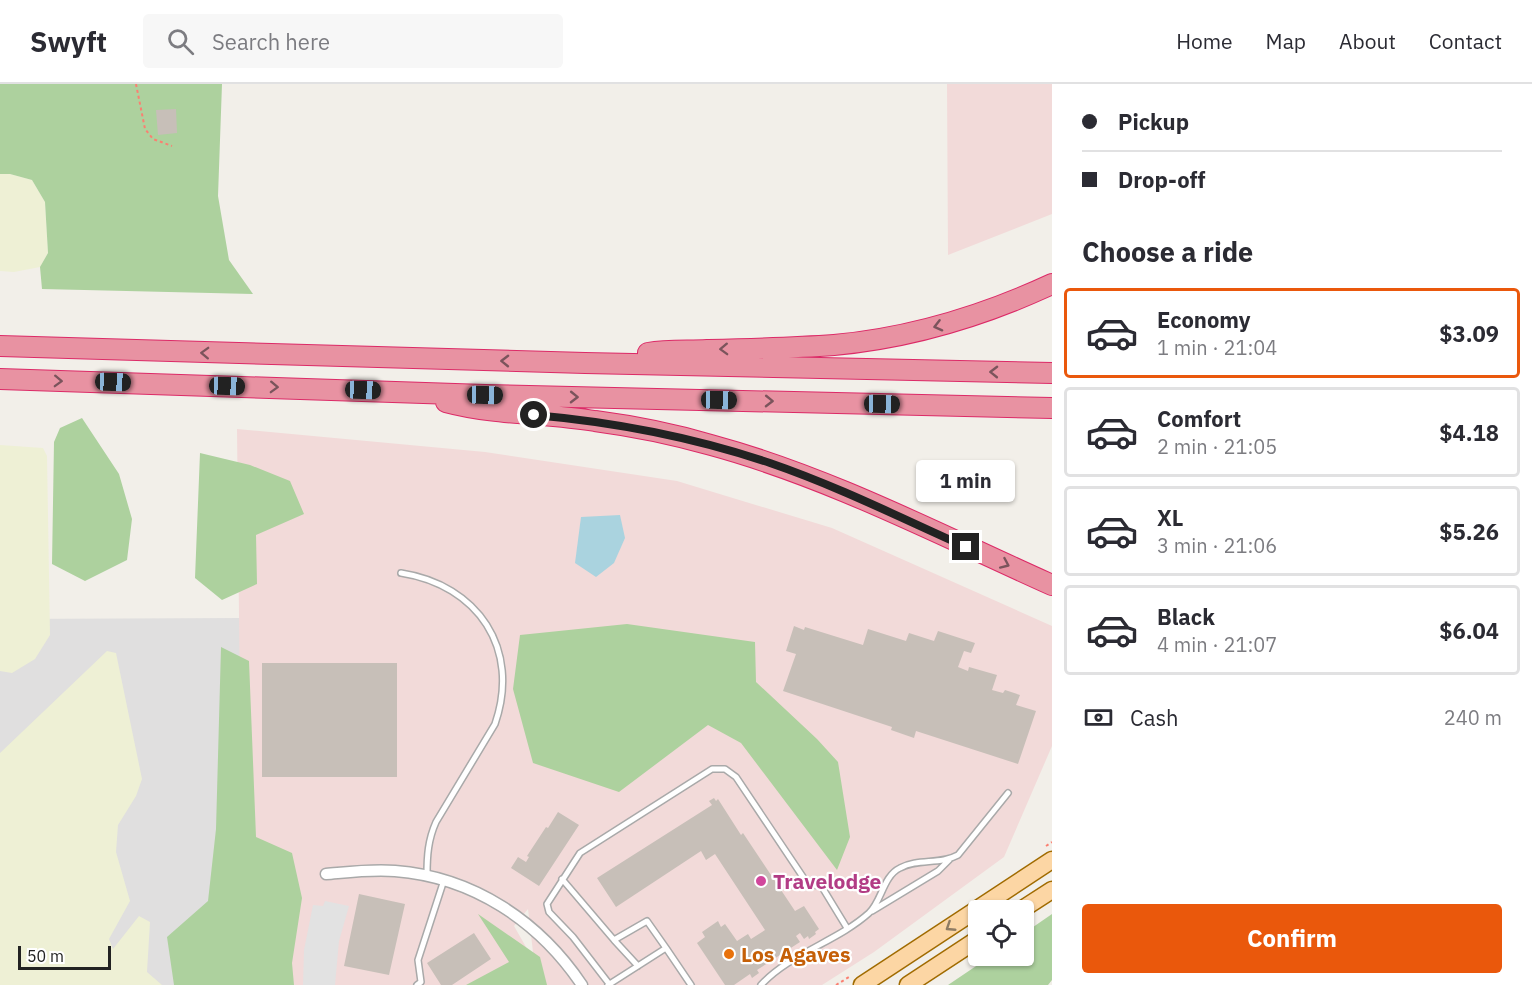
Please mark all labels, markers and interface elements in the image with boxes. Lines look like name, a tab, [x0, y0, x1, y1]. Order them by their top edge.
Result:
search box	[143, 14, 563, 68]
text: Swyft	[30, 23, 107, 60]
icon: search	[164, 25, 197, 58]
text: Search here	[212, 27, 330, 56]
text: Home	[1176, 27, 1233, 55]
text: Map	[1266, 27, 1306, 55]
text: About	[1339, 27, 1396, 55]
text: Contact	[1429, 27, 1502, 55]
text: Pickup	[1118, 107, 1189, 136]
text: Drop-off	[1118, 165, 1205, 194]
text: Choose a ride	[1082, 234, 1253, 269]
text: Economy	[1157, 305, 1251, 334]
icon: car	[1085, 306, 1139, 360]
one-way arrow	[934, 319, 944, 332]
text: $3.09	[1439, 319, 1499, 348]
text: 1 min · 21:04	[1157, 334, 1277, 361]
one-way arrow	[720, 343, 729, 356]
one-way arrow	[200, 346, 209, 359]
one-way arrow	[500, 355, 509, 367]
one-way arrow	[989, 365, 998, 378]
car	[95, 372, 131, 392]
one-way arrow	[54, 374, 63, 387]
car	[209, 376, 245, 396]
car	[345, 380, 381, 400]
one-way arrow	[270, 381, 279, 394]
car	[467, 386, 503, 404]
one-way arrow	[570, 391, 579, 403]
car	[701, 391, 737, 409]
one-way arrow	[765, 395, 774, 407]
car	[864, 395, 900, 413]
route start	[520, 401, 547, 428]
text: Comfort	[1157, 404, 1241, 433]
icon: car	[1085, 405, 1139, 459]
text: $4.18	[1439, 418, 1499, 447]
text: 2 min · 21:05	[1157, 433, 1277, 460]
callout: 1 min	[916, 460, 1016, 502]
text: 1 min	[939, 467, 992, 494]
text: XL	[1157, 503, 1183, 532]
icon: car	[1085, 504, 1139, 558]
text: $5.26	[1439, 517, 1499, 546]
text: 3 min · 21:06	[1157, 532, 1277, 559]
route end	[952, 533, 979, 560]
one-way arrow	[998, 557, 1009, 569]
text: Black	[1157, 602, 1215, 631]
icon: car	[1085, 603, 1139, 657]
text: $6.04	[1439, 616, 1499, 645]
text: 4 min · 21:07	[1157, 631, 1277, 658]
icon: cash	[1082, 701, 1115, 734]
text: Cash	[1130, 703, 1179, 732]
text: 240 m	[1444, 704, 1502, 731]
place label: Travelodge	[773, 867, 882, 895]
marker: Travelodge	[754, 874, 768, 888]
map controls	[968, 900, 1034, 966]
button: locate	[968, 900, 1034, 966]
button: Confirm	[1082, 904, 1502, 973]
one-way arrow	[946, 920, 957, 931]
place label: Los Agaves	[741, 940, 851, 968]
scale bar	[18, 943, 111, 970]
text: 50 m	[27, 946, 64, 966]
marker: Los Agaves	[722, 947, 736, 961]

